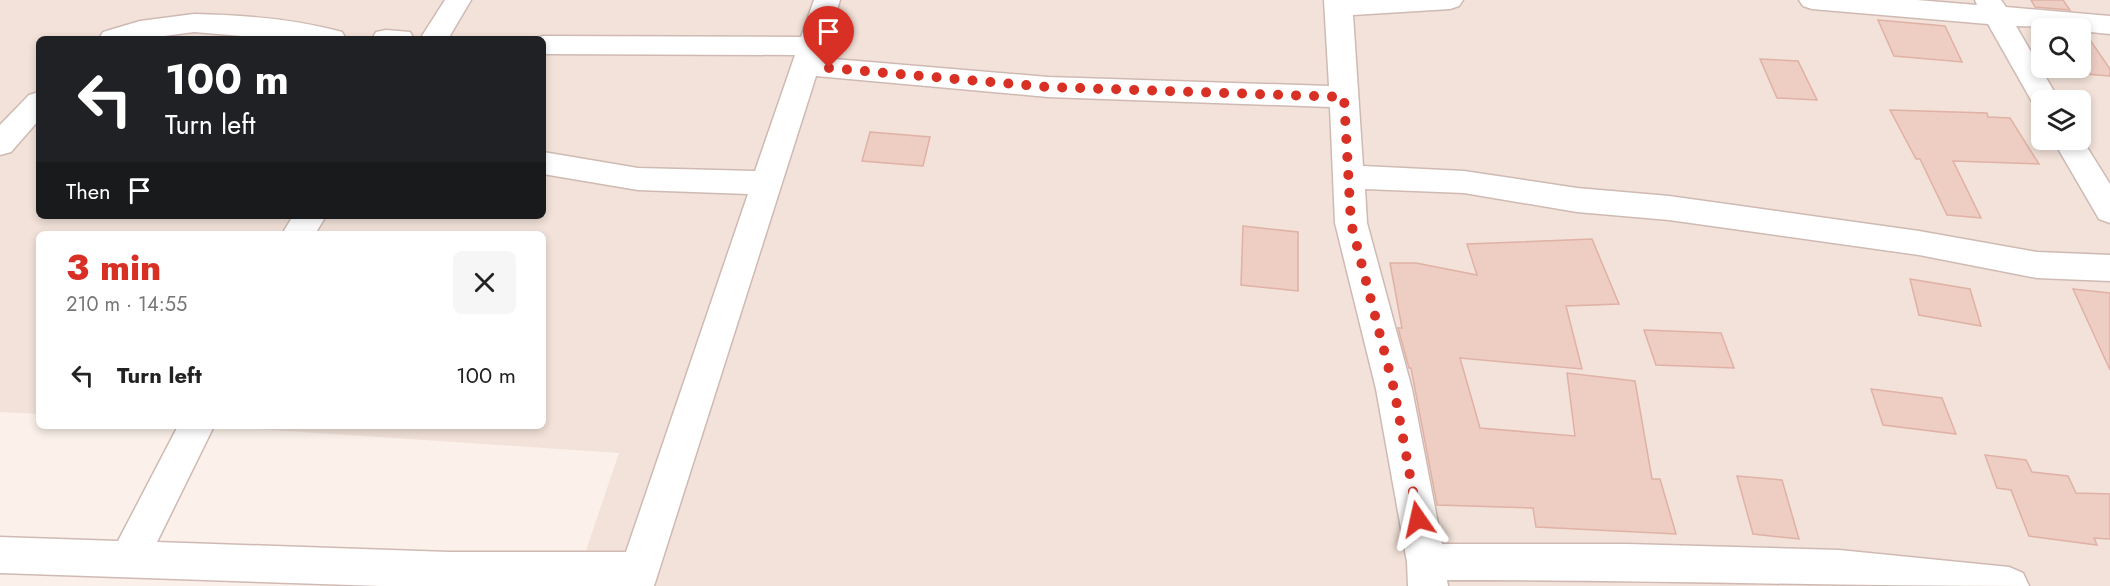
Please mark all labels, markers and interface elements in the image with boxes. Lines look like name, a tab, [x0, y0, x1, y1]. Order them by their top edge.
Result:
pin	[803, 6, 854, 68]
icon: arrive	[812, 15, 845, 48]
map controls	[2031, 18, 2091, 150]
button: search	[2031, 18, 2091, 78]
text: 100 m	[165, 49, 289, 110]
icon: left	[66, 60, 144, 138]
button: layers	[2031, 90, 2091, 150]
text: Turn left	[165, 105, 255, 144]
icon: arrive	[123, 174, 156, 207]
text: Then	[66, 175, 111, 207]
text: 3 min	[66, 241, 161, 293]
button: close	[453, 251, 516, 314]
text: 210 m · 14:55	[66, 290, 187, 319]
icon: left	[66, 359, 99, 392]
text: Turn left	[117, 359, 202, 391]
text: 100 m	[456, 359, 516, 391]
position arrow	[1386, 487, 1450, 551]

